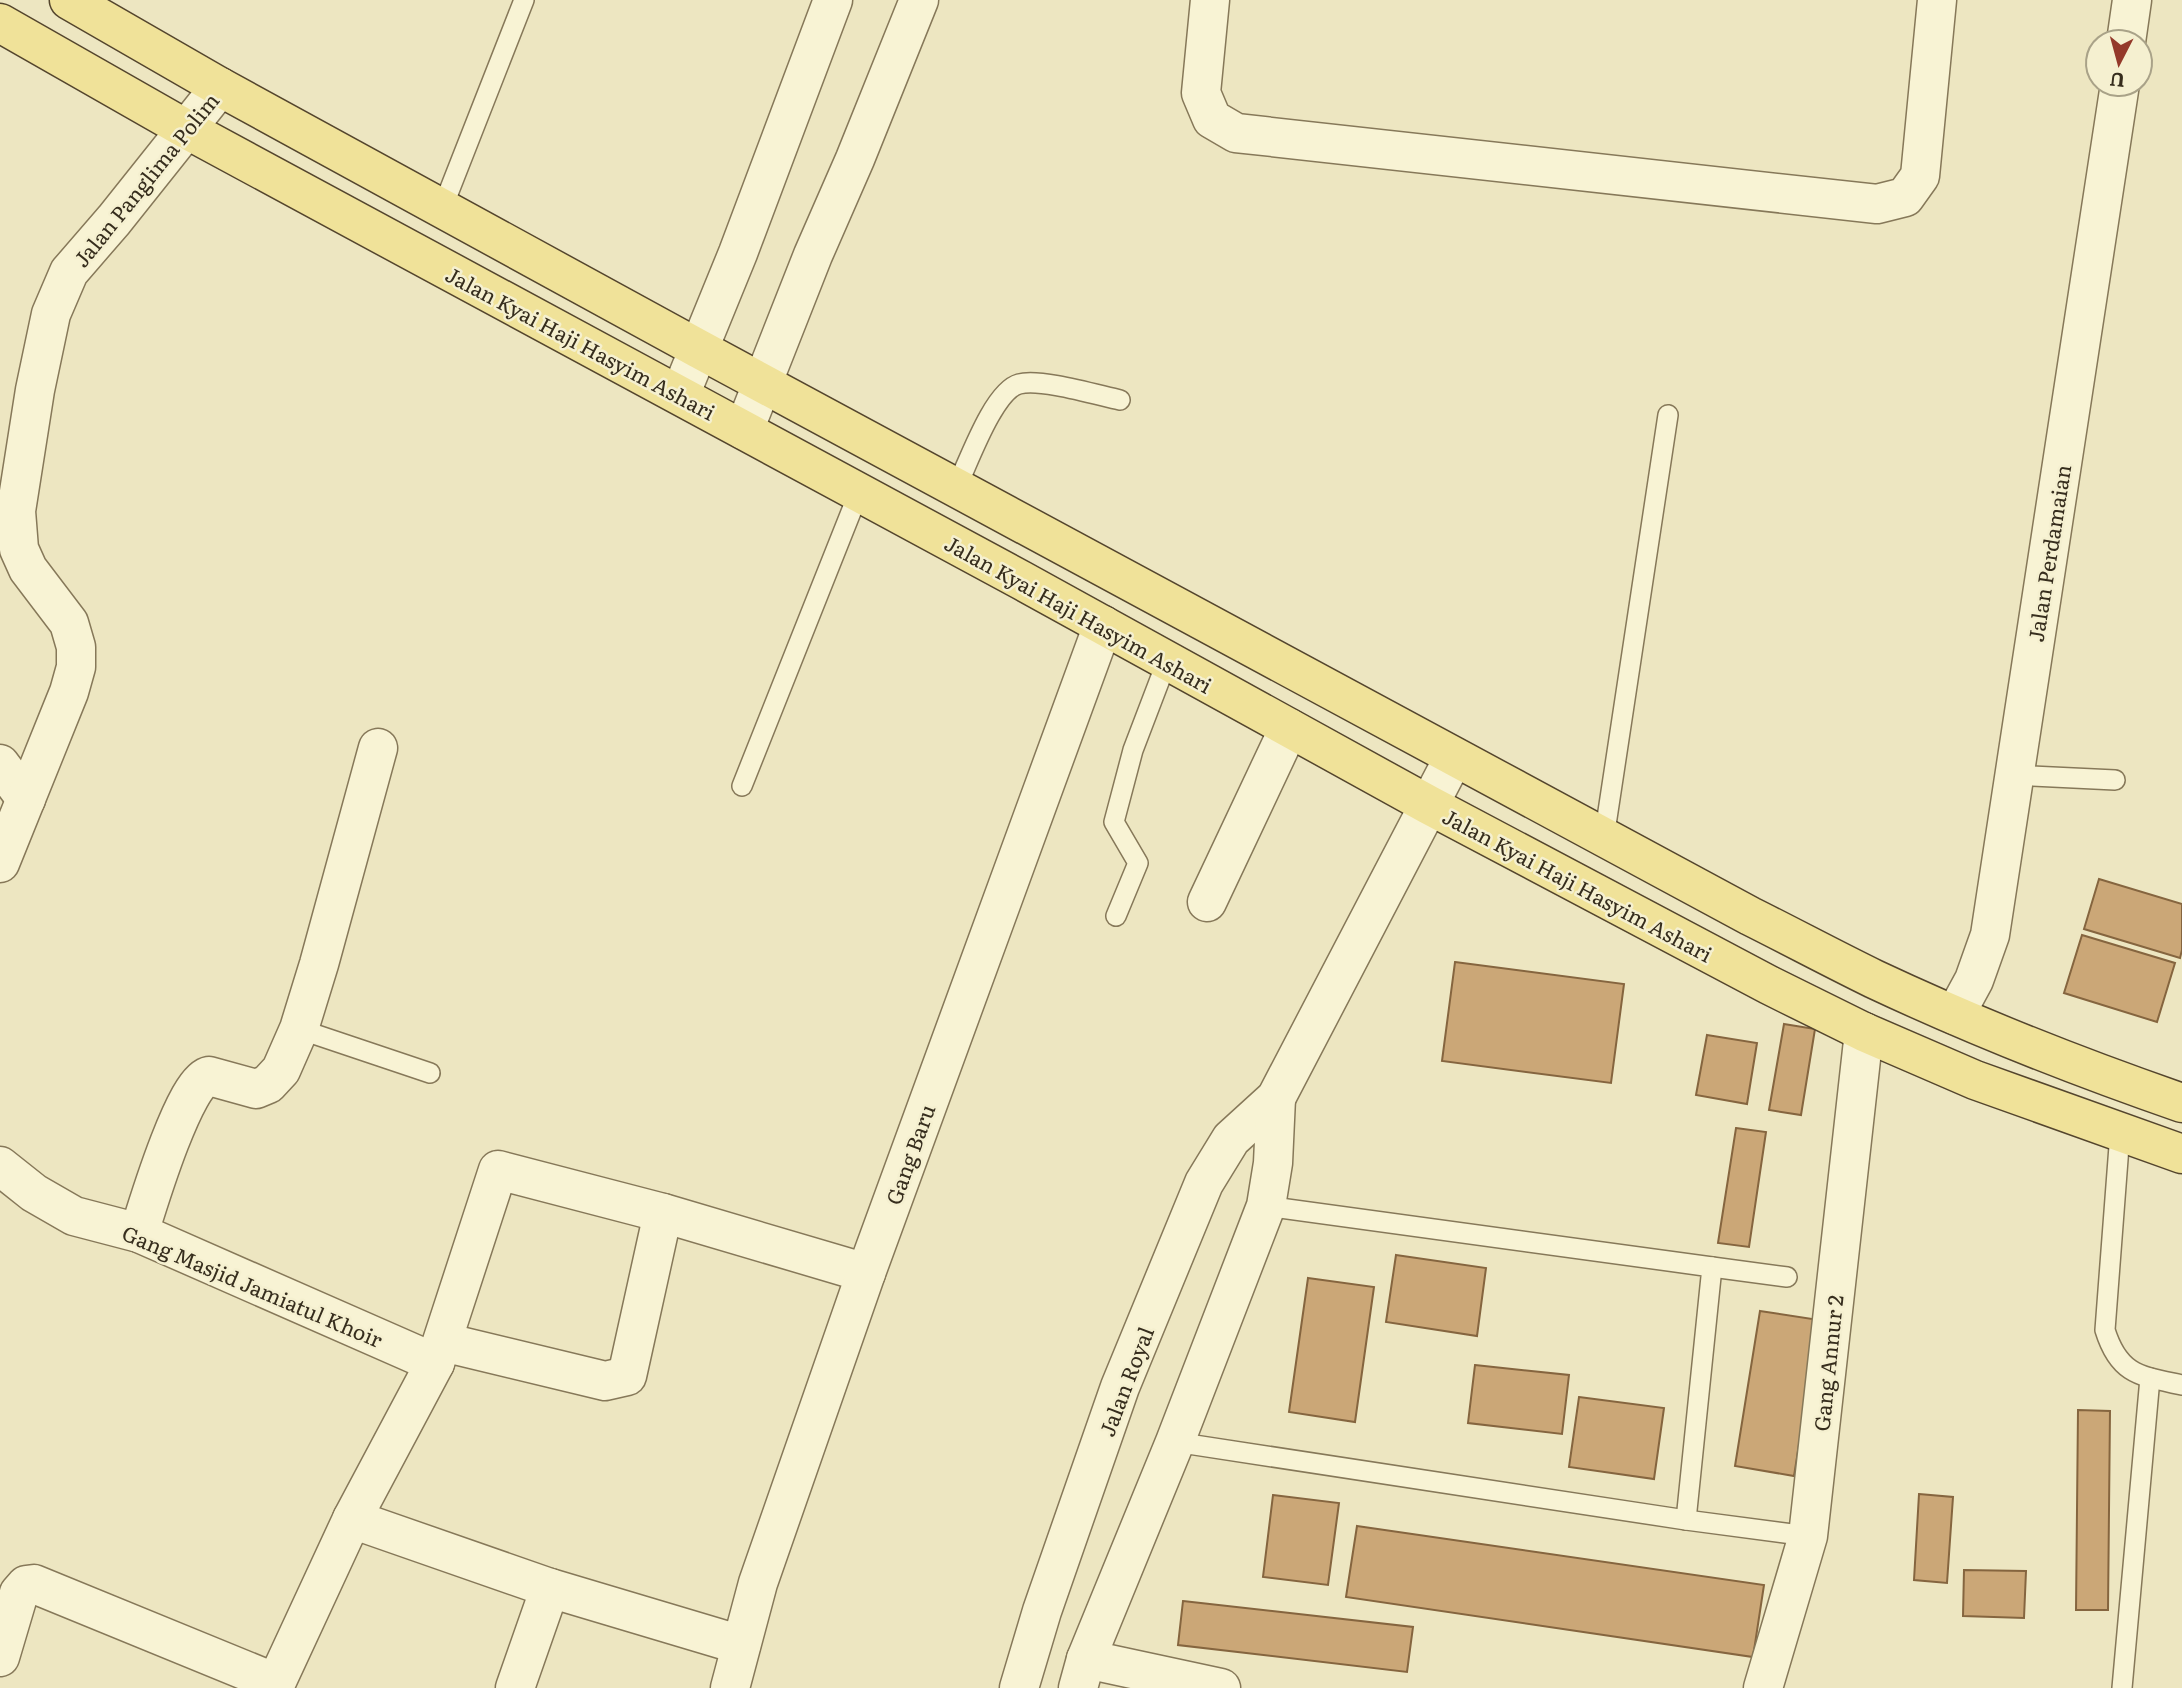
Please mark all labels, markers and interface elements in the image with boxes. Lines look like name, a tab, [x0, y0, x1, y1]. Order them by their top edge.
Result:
north arrow	[2084, 28, 2154, 98]
text: U	[2108, 66, 2126, 96]
street label: Jalan Panglima Polim	[65, 85, 225, 273]
street label: Jalan Kyai Haji Hasyim Ashari	[441, 258, 721, 426]
street label: Jalan Perdamaian	[2019, 462, 2077, 644]
street label: Jalan Kyai Haji Hasyim Ashari	[940, 526, 1218, 700]
street label: Jalan Kyai Haji Hasyim Ashari	[1438, 800, 1718, 968]
street label: Gang Baru	[876, 1099, 942, 1209]
street label: Gang Masjid Jamiatul Khoir	[118, 1216, 388, 1354]
street label: Gang Annur 2	[1804, 1293, 1850, 1433]
street label: Jalan Royal	[1090, 1322, 1160, 1440]

